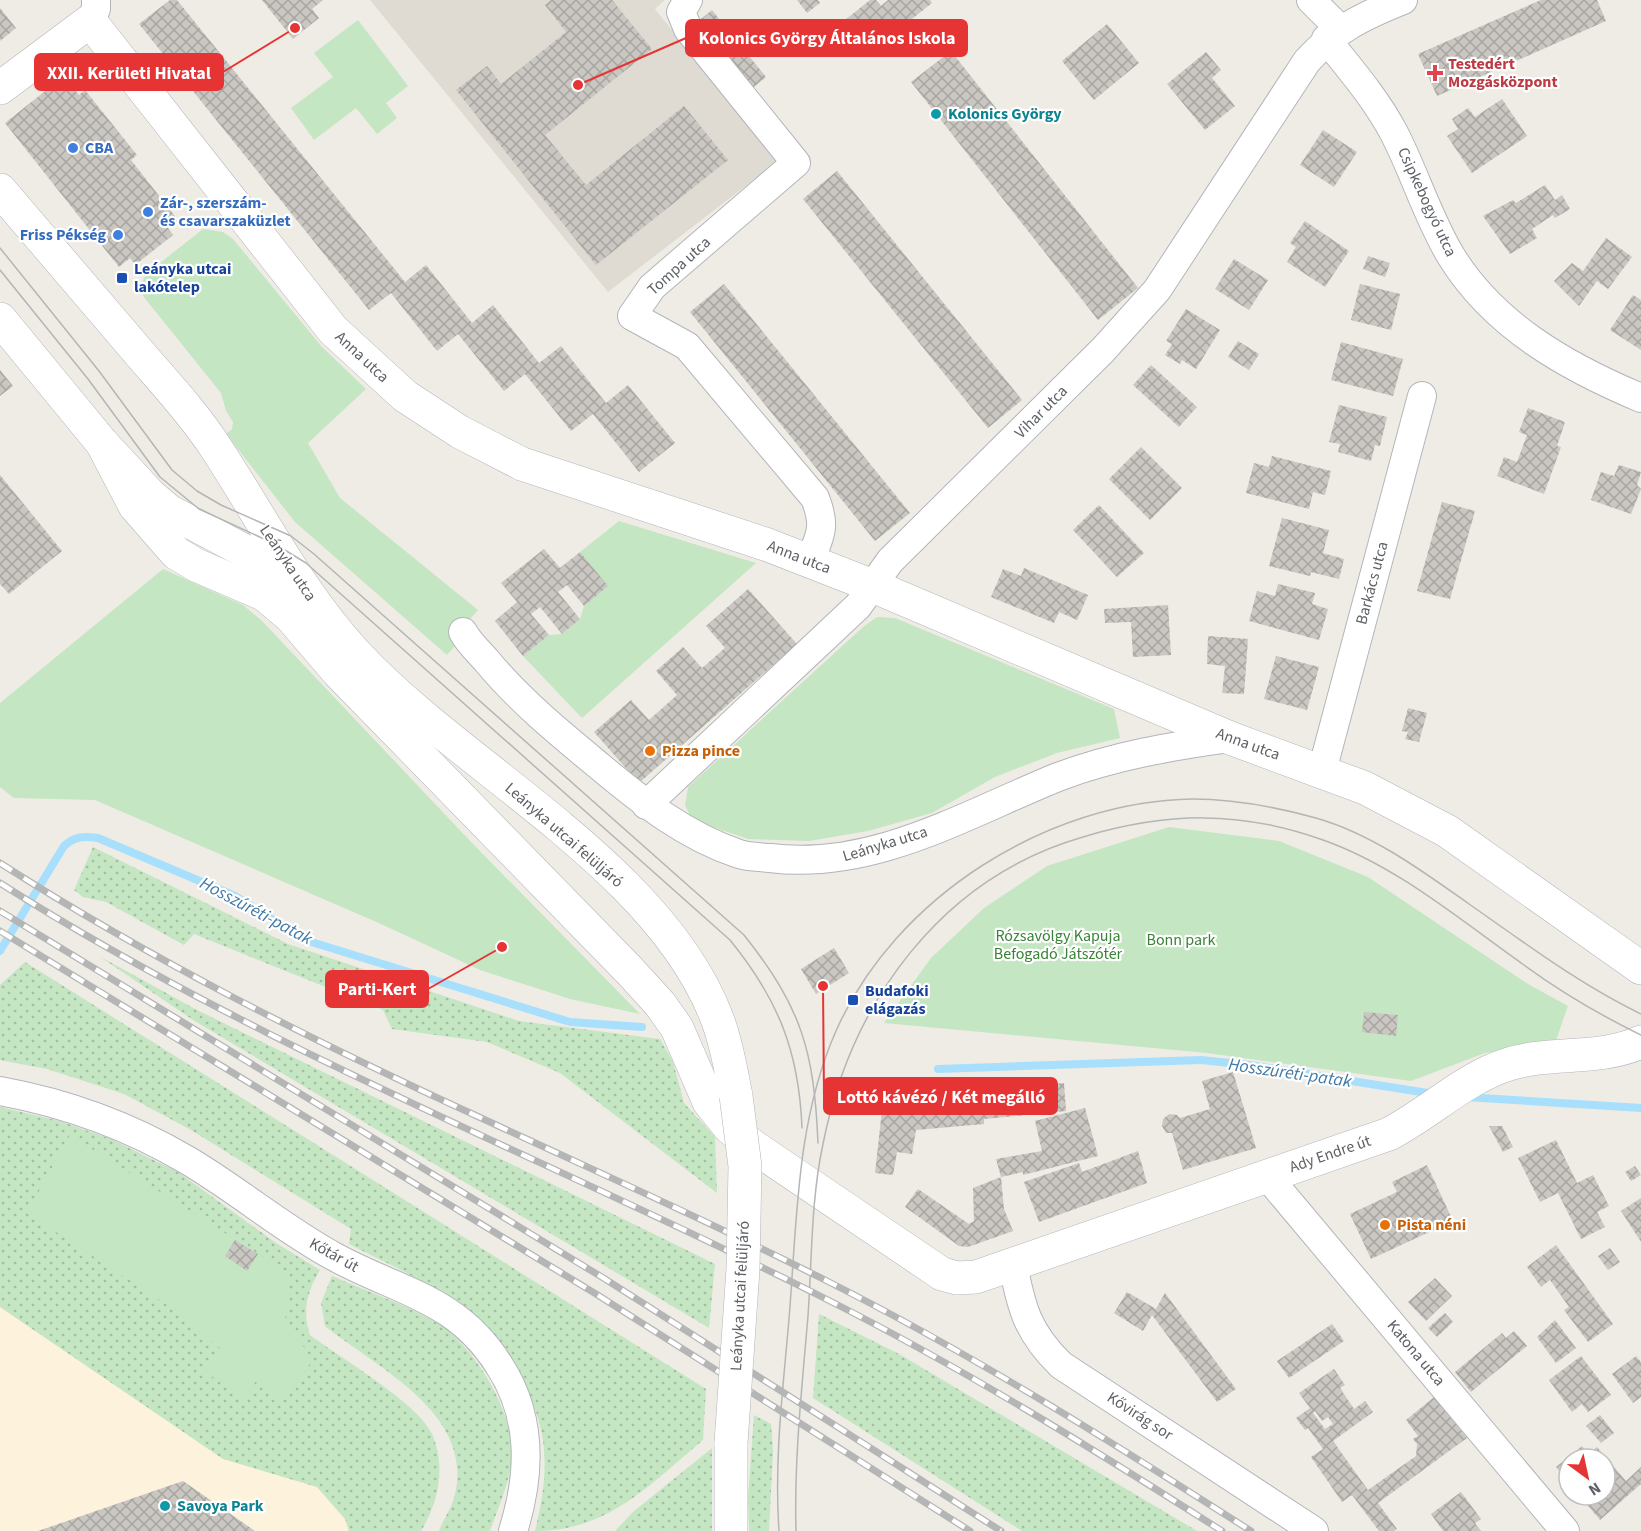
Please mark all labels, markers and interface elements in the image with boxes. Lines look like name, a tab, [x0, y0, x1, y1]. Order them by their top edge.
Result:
callout: Kolonics György Általános Iskola	[686, 20, 967, 56]
text: Kolonics György Általános Iskola	[699, 26, 955, 51]
place label: Testedért Mozgásközpont	[1448, 53, 1558, 93]
callout: XXII. Kerületi Hivatal	[35, 54, 223, 90]
text: XXII. Kerületi Hivatal	[47, 61, 211, 86]
marker: Testedért Mozgásközpont	[1426, 64, 1444, 82]
place label: Kolonics György	[948, 103, 1062, 125]
marker: Kolonics György	[929, 107, 943, 121]
place label: CBA	[85, 137, 114, 159]
marker: CBA	[66, 141, 80, 155]
street label: Csipkebogyó utca	[1392, 144, 1462, 260]
place label: Zár-, szerszám- és csavarszaküzlet	[160, 192, 291, 232]
marker: Zár-, szerszám- és csavarszaküzlet	[141, 205, 155, 219]
place label: Friss Pékség	[20, 224, 106, 246]
marker: Friss Pékség	[111, 228, 125, 242]
street label: Tompa utca	[642, 232, 716, 300]
place label: Leányka utcai lakótelep	[134, 258, 231, 298]
marker: Leányka utcai lakótelep	[115, 271, 129, 285]
street label: Anna utca	[330, 326, 394, 388]
street label: Vihar utca	[1010, 381, 1072, 443]
street label: Leányka utca	[254, 520, 322, 606]
street label: Anna utca	[764, 535, 834, 579]
street label: Barkács utca	[1350, 539, 1394, 627]
street label: Anna utca	[1213, 722, 1283, 766]
place label: Pizza pince	[662, 740, 740, 762]
marker: Pizza pince	[643, 744, 657, 758]
street label: Leányka utcai felüljáró	[500, 777, 628, 893]
street label: Leányka utca	[840, 821, 930, 867]
water label: Hosszúréti-patak	[195, 871, 317, 951]
park label: Rózsavölgy Kapuja Befogadó Játszótér	[994, 925, 1123, 965]
park label: Bonn park	[1147, 929, 1216, 951]
callout: Parti-Kert	[326, 971, 428, 1007]
text: Parti-Kert	[338, 977, 416, 1002]
place label: Budafoki elágazás	[865, 980, 929, 1020]
marker: Budafoki elágazás	[846, 993, 860, 1007]
water label: Hosszúréti-patak	[1227, 1052, 1354, 1094]
callout: Lottó kávézó / Két megálló	[824, 1078, 1057, 1114]
text: Lottó kávézó / Két megálló	[837, 1085, 1045, 1110]
street label: Ady Endre út	[1286, 1130, 1374, 1178]
place label: Pista néni	[1397, 1214, 1466, 1236]
marker: Pista néni	[1378, 1218, 1392, 1232]
street label: Leányka utcai felüljáró	[725, 1220, 755, 1372]
street label: Kőtár út	[305, 1232, 363, 1278]
street label: Katona utca	[1382, 1315, 1450, 1391]
street label: Kővirág sor	[1103, 1386, 1178, 1446]
north arrow	[1557, 1447, 1617, 1507]
text: N	[1584, 1477, 1605, 1501]
place label: Savoya Park	[177, 1495, 264, 1517]
marker: Savoya Park	[158, 1499, 172, 1513]

